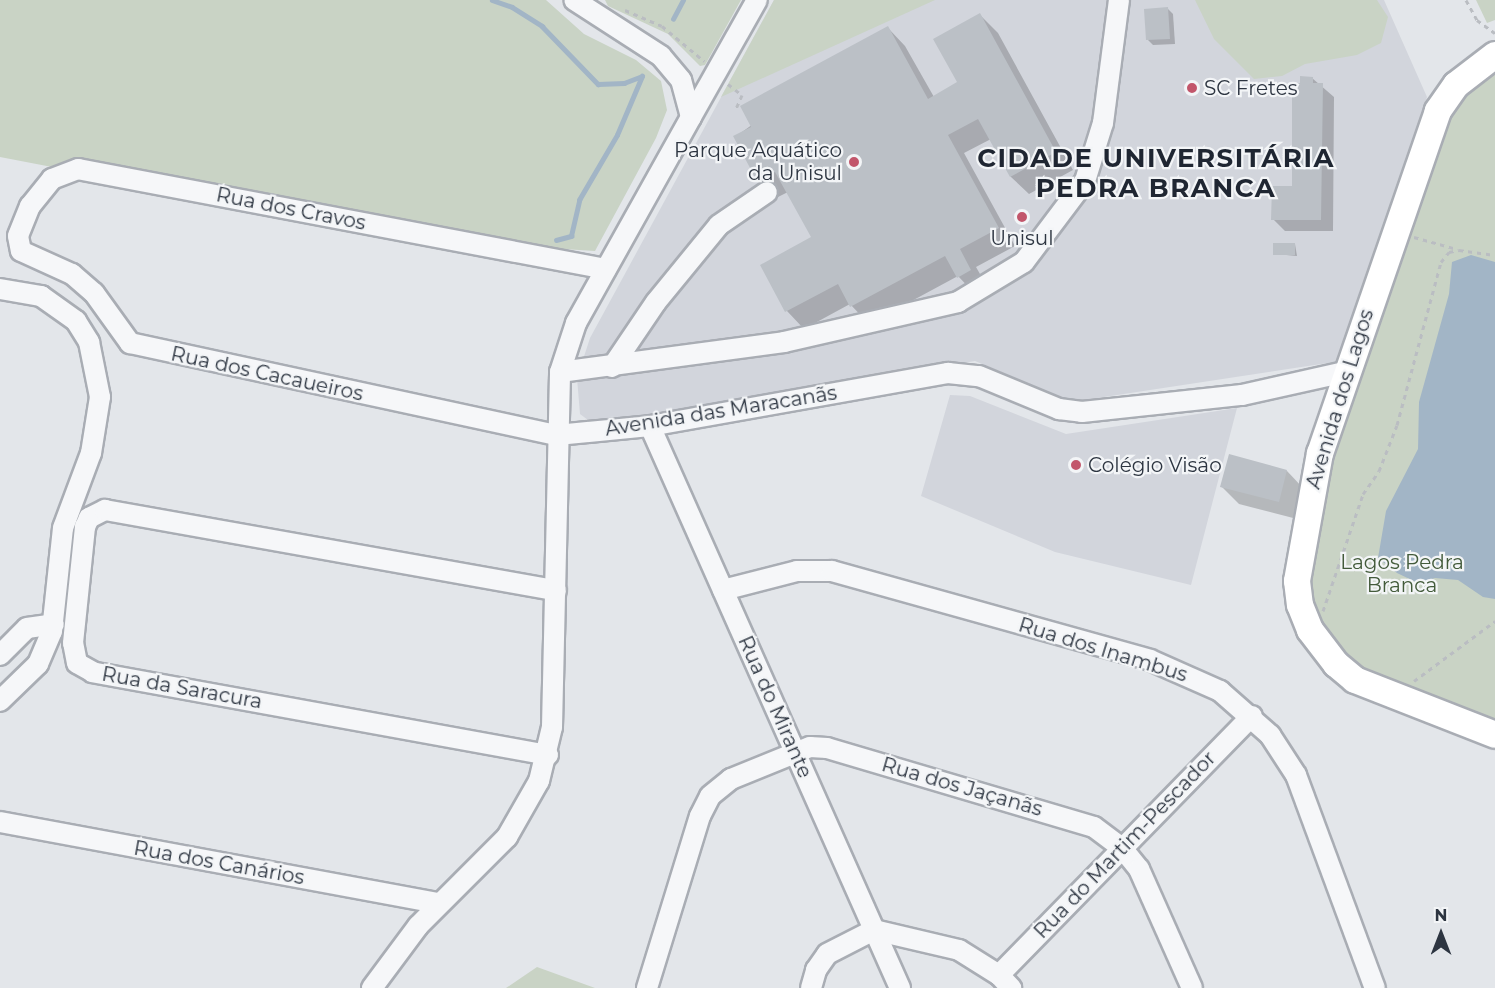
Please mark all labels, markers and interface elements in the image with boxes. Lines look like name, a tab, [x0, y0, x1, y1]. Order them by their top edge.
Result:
place label: SC Fretes	[1204, 76, 1298, 100]
marker: SC Fretes	[1185, 81, 1199, 95]
place label: Parque Aquático da Unisul	[674, 138, 842, 185]
district label: CIDADE UNIVERSITÁRIA PEDRA BRANCA	[977, 143, 1335, 204]
marker: Parque Aquático da Unisul	[847, 155, 861, 169]
street label: Rua dos Cravos	[214, 183, 368, 235]
marker: Unisul	[1015, 210, 1029, 224]
place label: Unisul	[990, 226, 1054, 250]
street label: Avenida dos Lagos	[1301, 306, 1379, 492]
street label: Rua dos Cacaueiros	[169, 342, 365, 406]
street label: Avenida das Maracanãs	[603, 381, 839, 441]
place label: Colégio Visão	[1088, 453, 1222, 477]
marker: Colégio Visão	[1069, 458, 1083, 472]
park label: Lagos Pedra Branca	[1340, 551, 1464, 598]
street label: Rua dos Inambus	[1016, 613, 1190, 687]
street label: Rua do Mirante	[733, 632, 817, 782]
street label: Rua da Saracura	[100, 662, 264, 714]
street label: Rua do Martim-Pescador	[1029, 746, 1221, 944]
street label: Rua dos Jaçanãs	[879, 753, 1045, 821]
street label: Rua dos Canários	[132, 836, 306, 890]
north arrow	[1411, 904, 1471, 964]
text: N	[1435, 906, 1447, 925]

